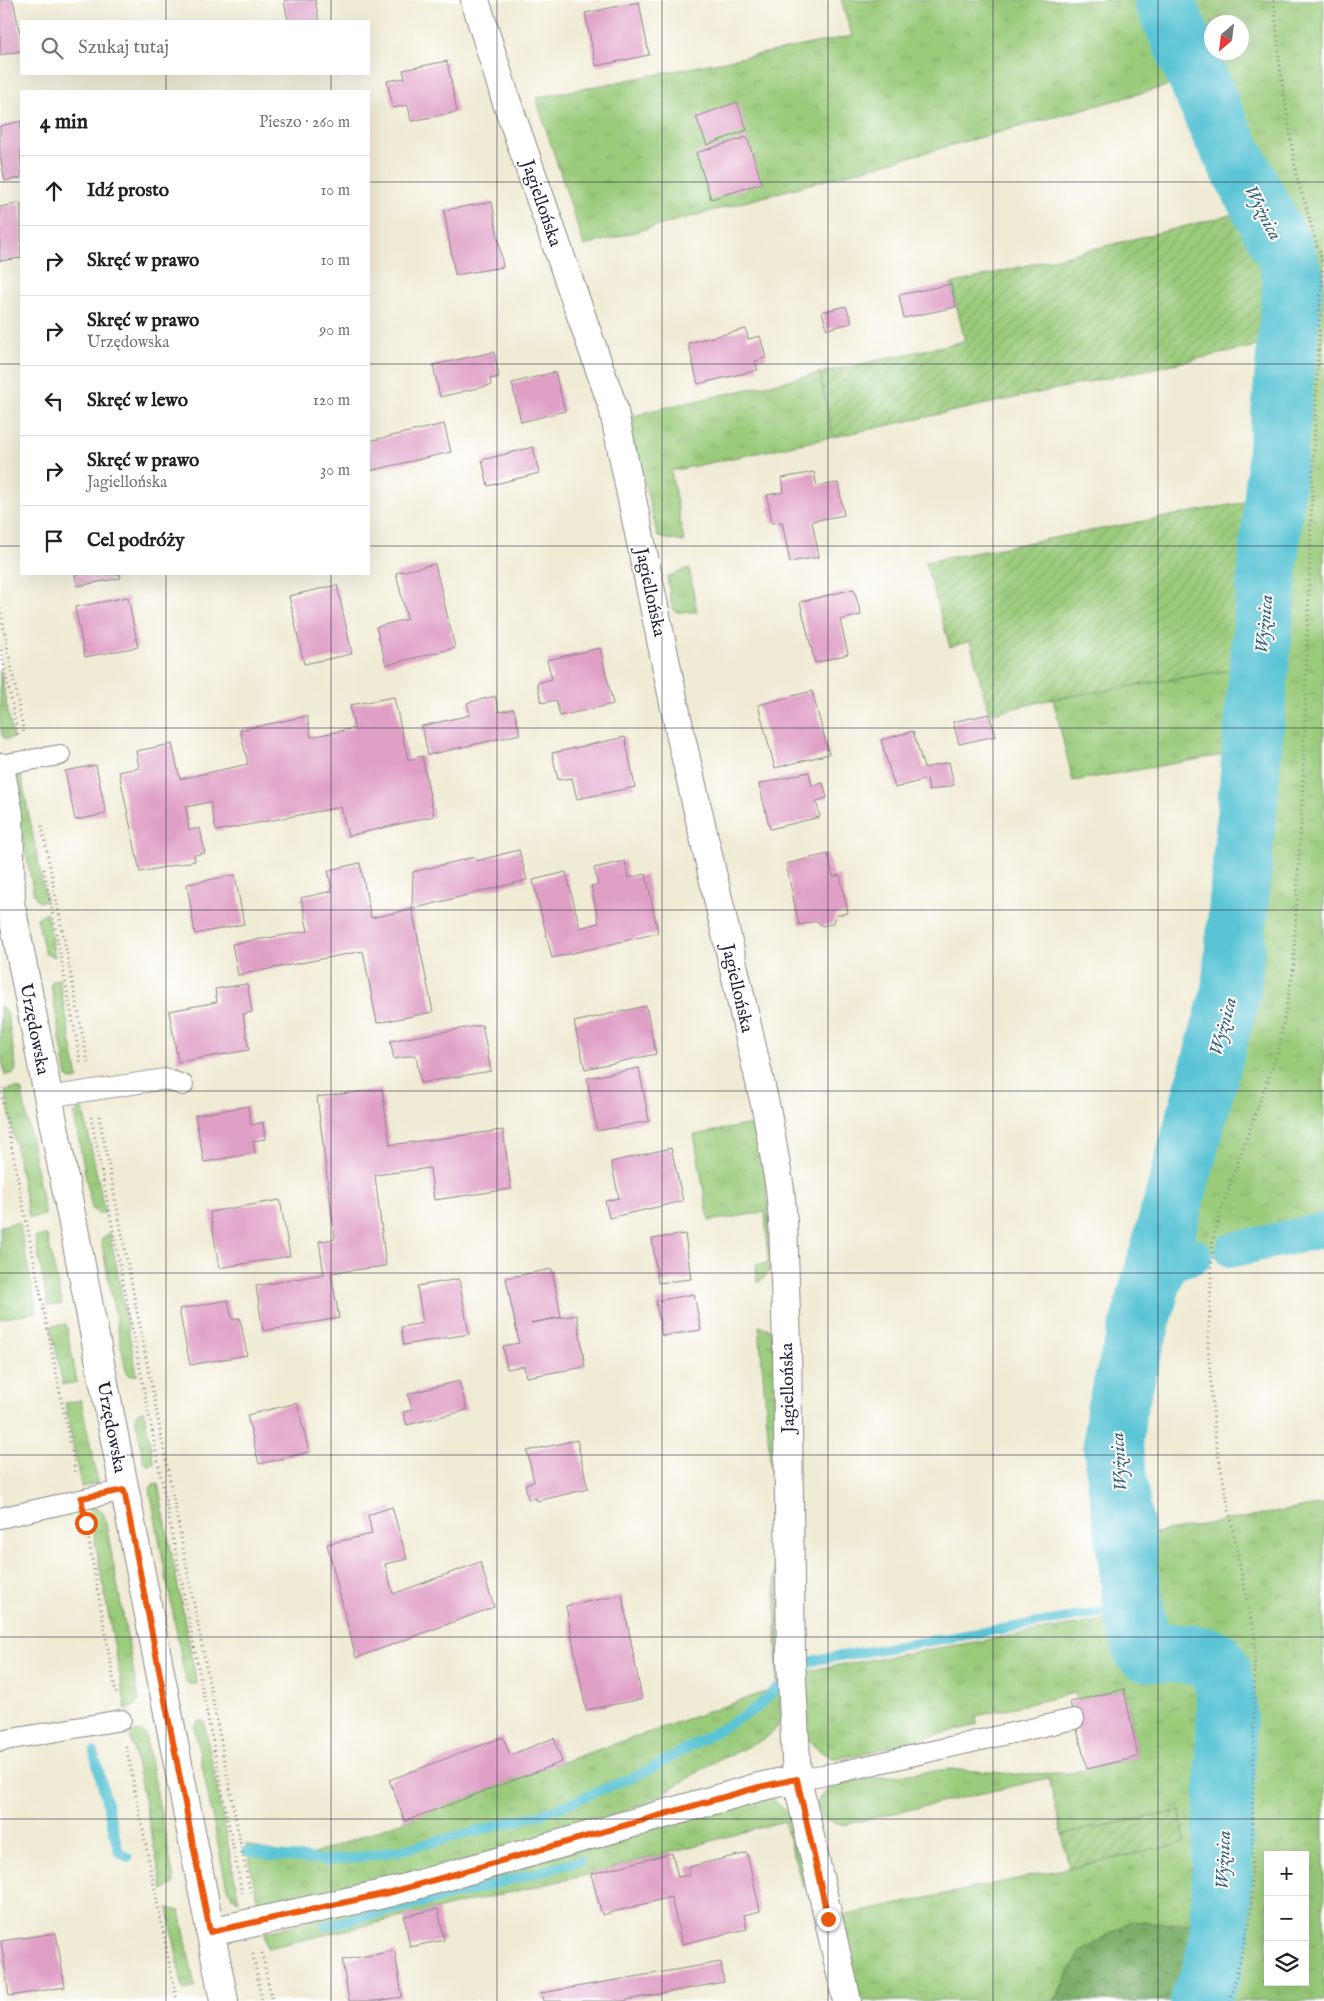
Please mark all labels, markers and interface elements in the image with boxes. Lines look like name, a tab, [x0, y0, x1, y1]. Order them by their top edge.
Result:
north arrow	[1204, 15, 1249, 60]
search box	[20, 20, 370, 75]
icon: search	[38, 34, 66, 62]
text: Szukaj tutaj	[78, 36, 169, 60]
text: 4 min	[40, 109, 88, 136]
text: Pieszo · 260 m	[259, 113, 350, 133]
street label: Jagiellońska	[514, 155, 566, 250]
icon: ahead	[40, 177, 68, 205]
text: Idź prosto	[87, 179, 169, 203]
text: 10 m	[320, 181, 350, 201]
water label: Wyżnica	[1238, 181, 1287, 245]
icon: right	[40, 247, 68, 275]
text: Skręć w prawo	[87, 249, 199, 273]
text: 10 m	[320, 251, 350, 271]
text: Skręć w prawo	[87, 309, 199, 333]
icon: right	[40, 317, 68, 345]
text: 90 m	[319, 321, 350, 341]
text: Urzędowska	[87, 333, 169, 353]
icon: left	[40, 387, 68, 415]
text: Skręć w lewo	[87, 389, 188, 413]
text: 120 m	[313, 391, 350, 411]
text: Skręć w prawo	[87, 449, 199, 473]
icon: right	[40, 457, 68, 485]
text: 30 m	[320, 461, 350, 481]
text: Jagiellońska	[87, 473, 167, 493]
icon: arrive	[40, 527, 68, 555]
text: Cel podróży	[87, 529, 185, 553]
street label: Jagiellońska	[628, 544, 670, 639]
water label: Wyżnica	[1250, 594, 1280, 655]
street label: Jagiellońska	[715, 940, 758, 1035]
street label: Urzędowska	[13, 982, 54, 1077]
water label: Wyżnica	[1205, 995, 1243, 1058]
street label: Jagiellońska	[776, 1342, 801, 1435]
street label: Urzędowska	[90, 1380, 131, 1475]
water label: Wyżnica	[1106, 1431, 1134, 1492]
route start	[75, 1512, 98, 1535]
water label: Wyżnica	[1211, 1830, 1237, 1890]
map controls	[1264, 1851, 1309, 1986]
button: +	[1264, 1851, 1309, 1896]
button: −	[1264, 1896, 1309, 1941]
route end	[817, 1908, 840, 1931]
button: layers	[1264, 1941, 1309, 1986]

